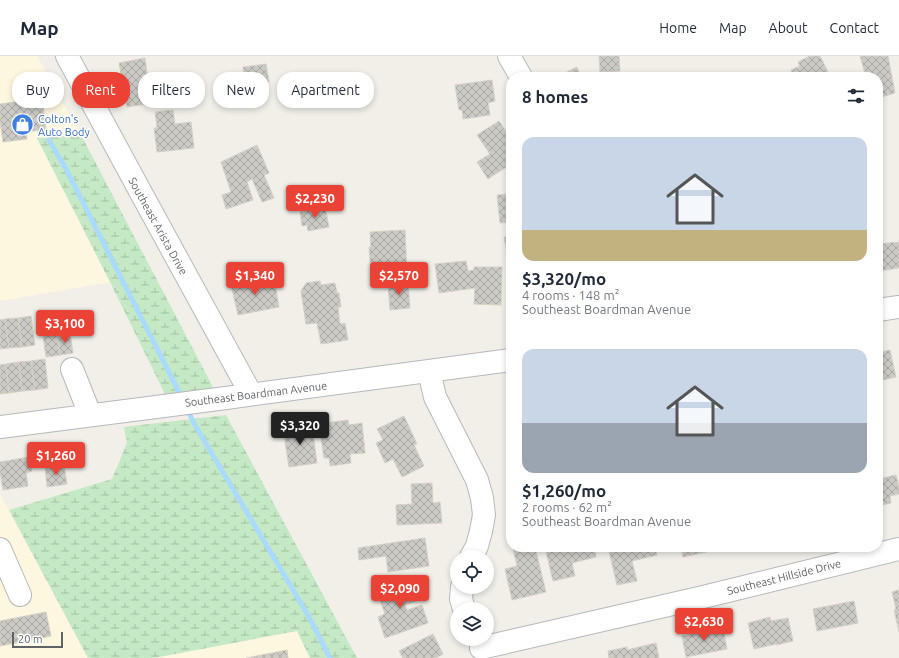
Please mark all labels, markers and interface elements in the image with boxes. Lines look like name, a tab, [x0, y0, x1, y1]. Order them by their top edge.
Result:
text: Map	[20, 17, 59, 39]
text: Home	[659, 20, 697, 36]
text: Map	[719, 20, 747, 36]
text: About	[769, 20, 808, 36]
text: Contact	[830, 20, 879, 36]
chip: Buy	[12, 72, 64, 108]
chip: Rent	[72, 72, 130, 108]
chip: Filters	[138, 72, 205, 108]
chip: New	[213, 72, 269, 108]
chip: Apartment	[277, 72, 374, 108]
icon: filters	[845, 85, 867, 107]
text: 8 homes	[522, 87, 588, 106]
shop icon: Colton's Auto Body	[10, 112, 36, 138]
place label: Colton's Auto Body	[38, 113, 91, 138]
icon: home	[659, 163, 731, 235]
street label: Southeast Arista Drive	[126, 175, 190, 277]
pin: $2,230	[282, 185, 348, 219]
text: $2,230	[295, 191, 335, 205]
pin: $1,340	[222, 262, 288, 296]
pin: $2,570	[366, 262, 432, 296]
text: $1,340	[235, 268, 275, 282]
text: $2,570	[379, 268, 419, 282]
text: $3,320/mo	[522, 269, 606, 288]
text: 4 rooms · 148 m²	[522, 288, 619, 302]
text: Southeast Boardman Avenue	[522, 302, 691, 316]
pin: $3,100	[32, 310, 98, 344]
text: $3,100	[45, 316, 85, 330]
icon: home	[659, 375, 731, 447]
street label: Southeast Boardman Avenue	[184, 379, 328, 409]
pin: $3,320	[267, 412, 333, 446]
text: $3,320	[280, 418, 320, 432]
pin: $1,260	[23, 442, 89, 476]
text: $1,260	[36, 448, 76, 462]
text: $1,260/mo	[522, 481, 606, 500]
text: 2 rooms · 62 m²	[522, 500, 612, 514]
text: Southeast Boardman Avenue	[522, 514, 691, 528]
map controls	[450, 550, 494, 646]
button: locate	[450, 550, 494, 594]
street label: Southeast Hillside Drive	[726, 557, 842, 597]
pin: $2,090	[367, 575, 433, 609]
text: $2,090	[380, 581, 420, 595]
button: layers	[450, 602, 494, 646]
pin: $2,630	[671, 608, 737, 642]
text: $2,630	[684, 614, 724, 628]
scale bar	[12, 630, 63, 649]
text: 20 m	[18, 633, 42, 645]

